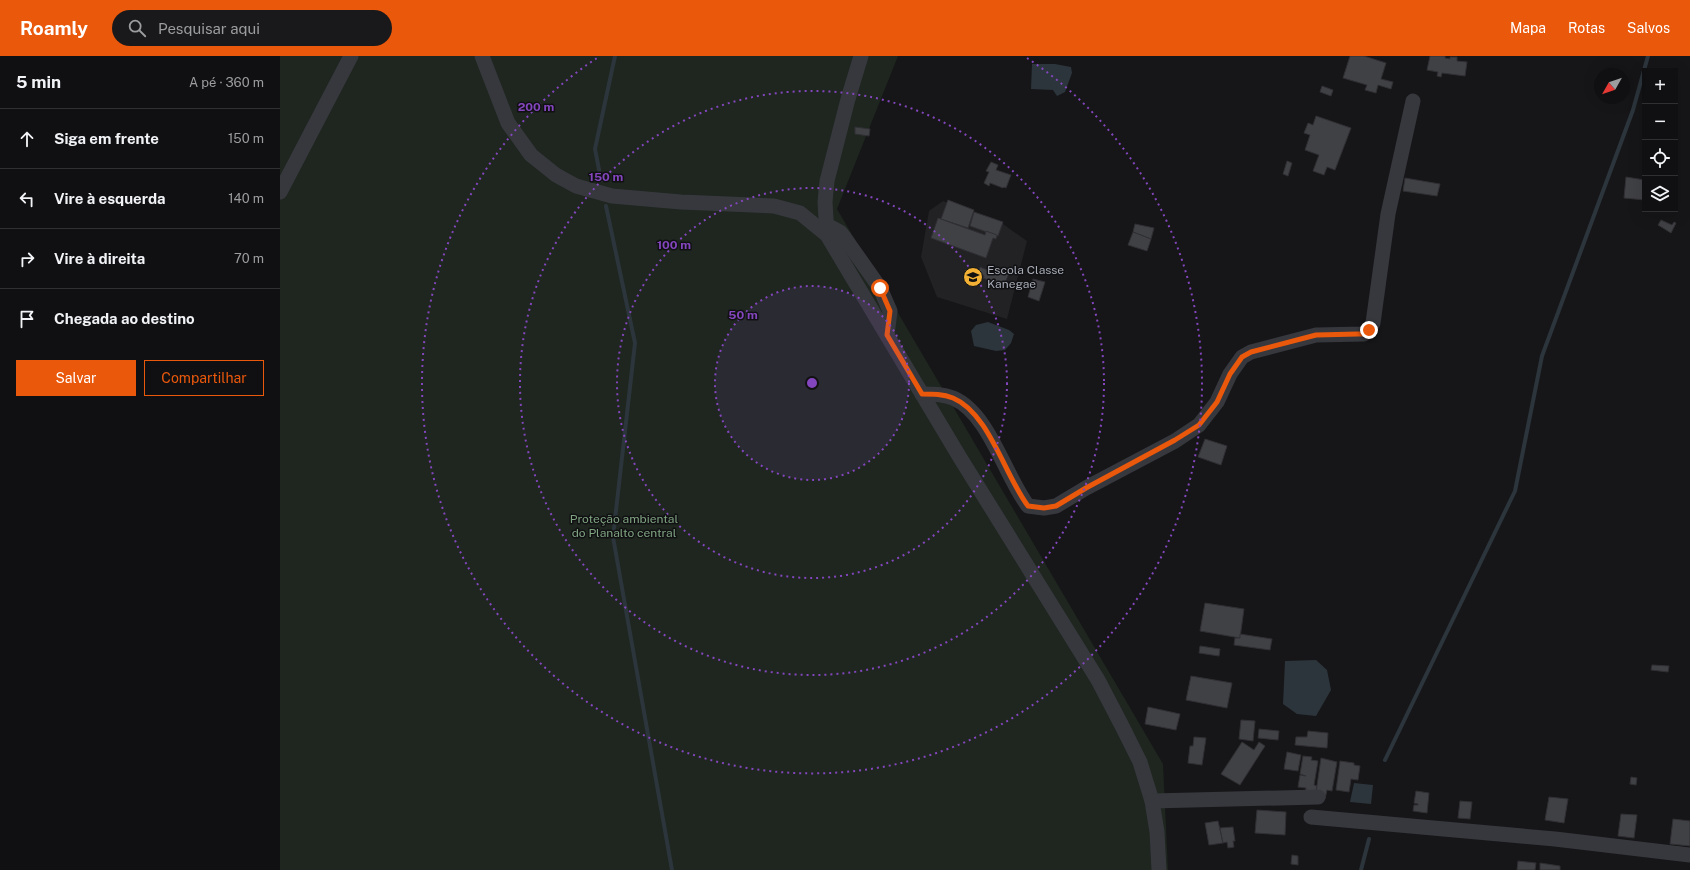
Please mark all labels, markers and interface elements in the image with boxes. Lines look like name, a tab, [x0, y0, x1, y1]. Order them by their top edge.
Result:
search box	[112, 10, 392, 46]
text: Roamly	[20, 17, 88, 39]
icon: search	[126, 17, 148, 39]
text: Pesquisar aqui	[158, 20, 260, 37]
text: Mapa	[1510, 20, 1546, 36]
text: Rotas	[1568, 20, 1605, 36]
text: Salvos	[1627, 20, 1670, 36]
north arrow	[1594, 68, 1630, 104]
map controls	[1642, 68, 1678, 212]
button: +	[1642, 68, 1678, 104]
text: 5 min	[16, 72, 61, 92]
text: A pé · 360 m	[189, 75, 264, 90]
text: 200 m	[518, 100, 554, 114]
button: −	[1642, 104, 1678, 140]
icon: ahead	[16, 128, 38, 150]
text: Siga em frente	[54, 130, 159, 147]
text: 150 m	[228, 131, 264, 146]
button: locate	[1642, 140, 1678, 176]
text: 150 m	[589, 170, 623, 184]
button: layers	[1642, 176, 1678, 212]
icon: left	[16, 188, 38, 210]
text: Vire à esquerda	[54, 190, 166, 207]
text: 140 m	[228, 191, 264, 206]
text: 100 m	[657, 238, 691, 252]
icon: right	[16, 248, 38, 270]
text: Vire à direita	[54, 250, 145, 267]
text: 70 m	[234, 251, 264, 266]
place label: Escola Classe Kanegae	[987, 263, 1064, 291]
school or university icon: Escola Classe Kanegae	[962, 266, 984, 288]
route start	[871, 279, 889, 297]
icon: arrive	[16, 308, 38, 330]
text: 50 m	[728, 308, 758, 322]
text: Chegada ao destino	[54, 310, 195, 327]
route end	[1360, 321, 1378, 339]
button: Salvar	[16, 360, 136, 396]
button: Compartilhar	[144, 360, 264, 396]
centre of rings	[805, 376, 819, 390]
park label: Proteção ambiental do Planalto central	[570, 512, 678, 540]

